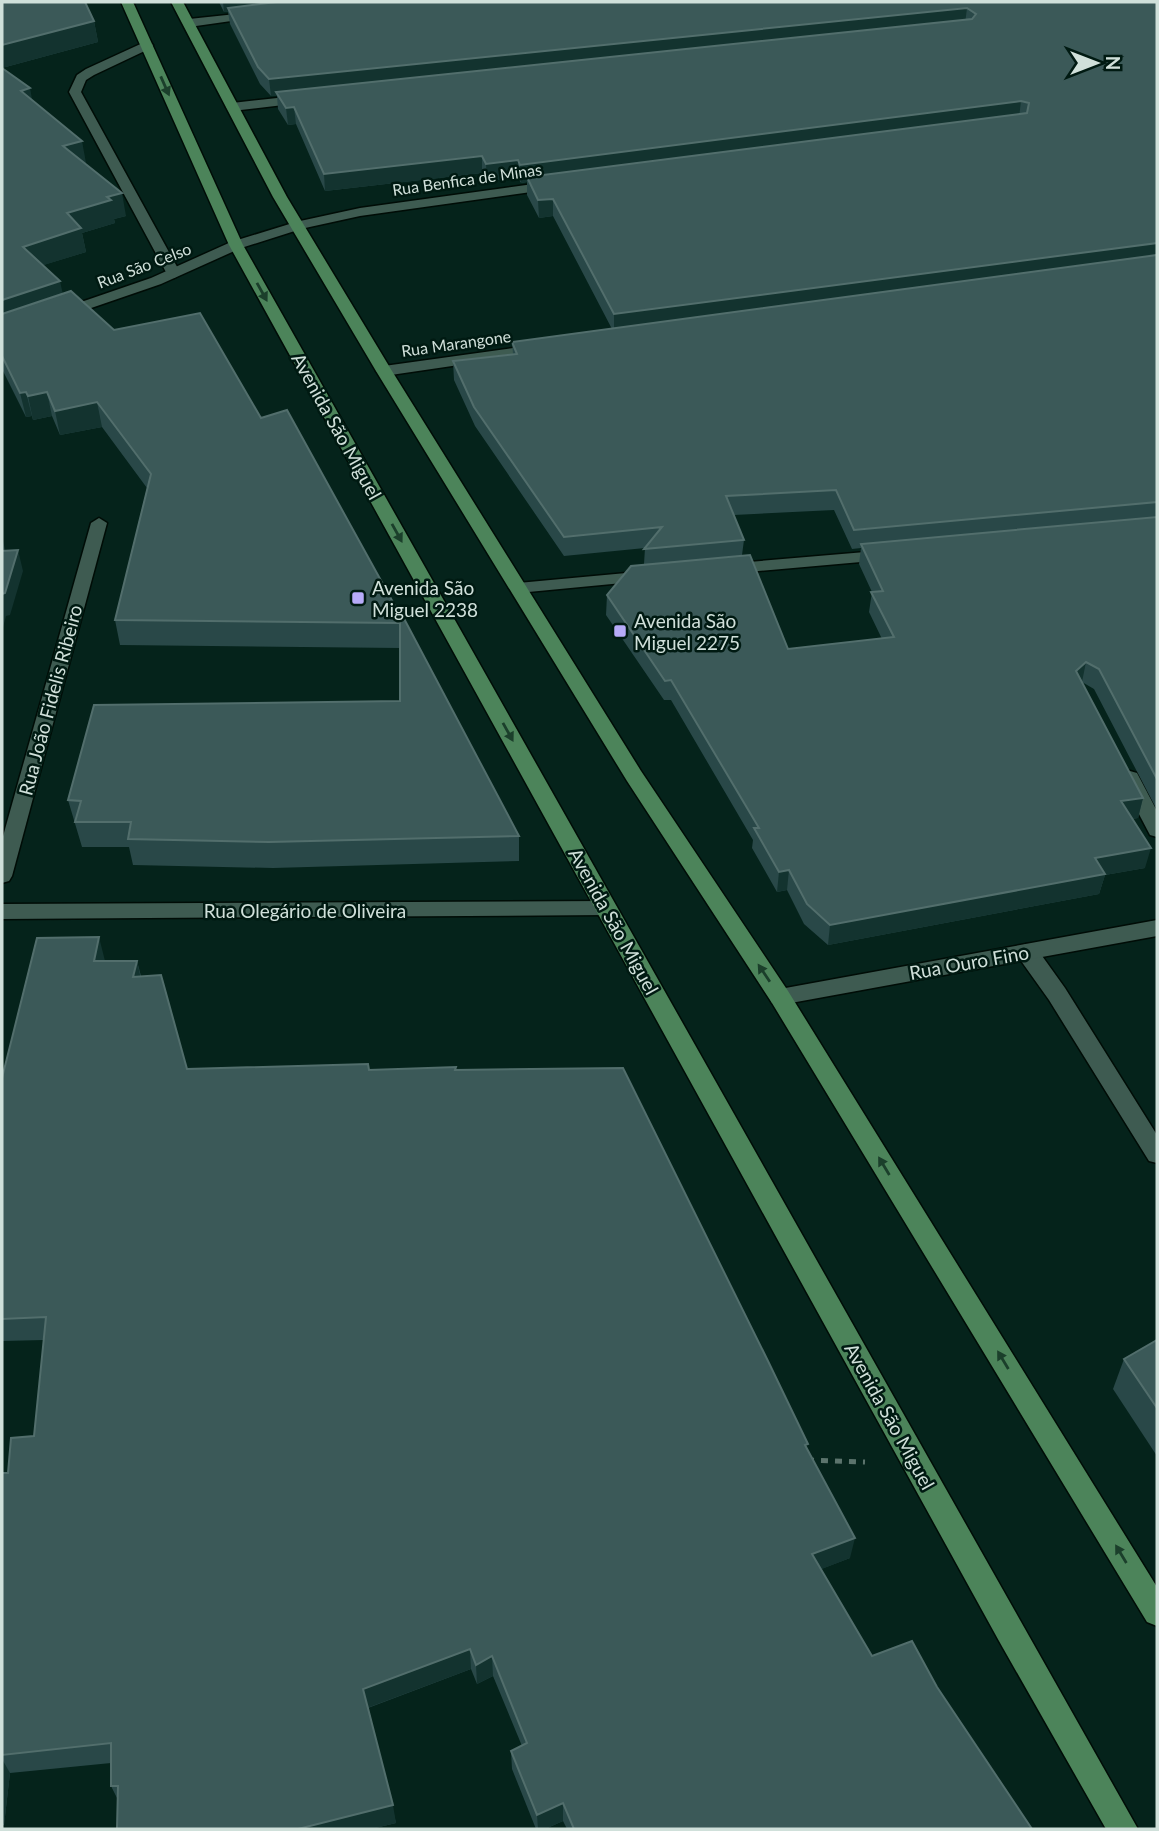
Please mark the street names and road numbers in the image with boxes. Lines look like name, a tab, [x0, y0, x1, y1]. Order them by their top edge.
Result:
street label: Rua Benfica de Minas	[391, 159, 543, 199]
street label: Rua São Celso	[94, 238, 194, 292]
street label: Rua Marangone	[400, 326, 512, 360]
street label: Avenida São Miguel	[287, 349, 387, 503]
street label: Rua João Fidelis Ribeiro	[13, 602, 87, 798]
street label: Avenida São Miguel	[564, 844, 664, 998]
street label: Rua Olegário de Oliveira	[204, 899, 406, 922]
street label: Rua Ouro Fino	[907, 940, 1031, 984]
street label: Avenida São Miguel	[840, 1339, 940, 1493]

